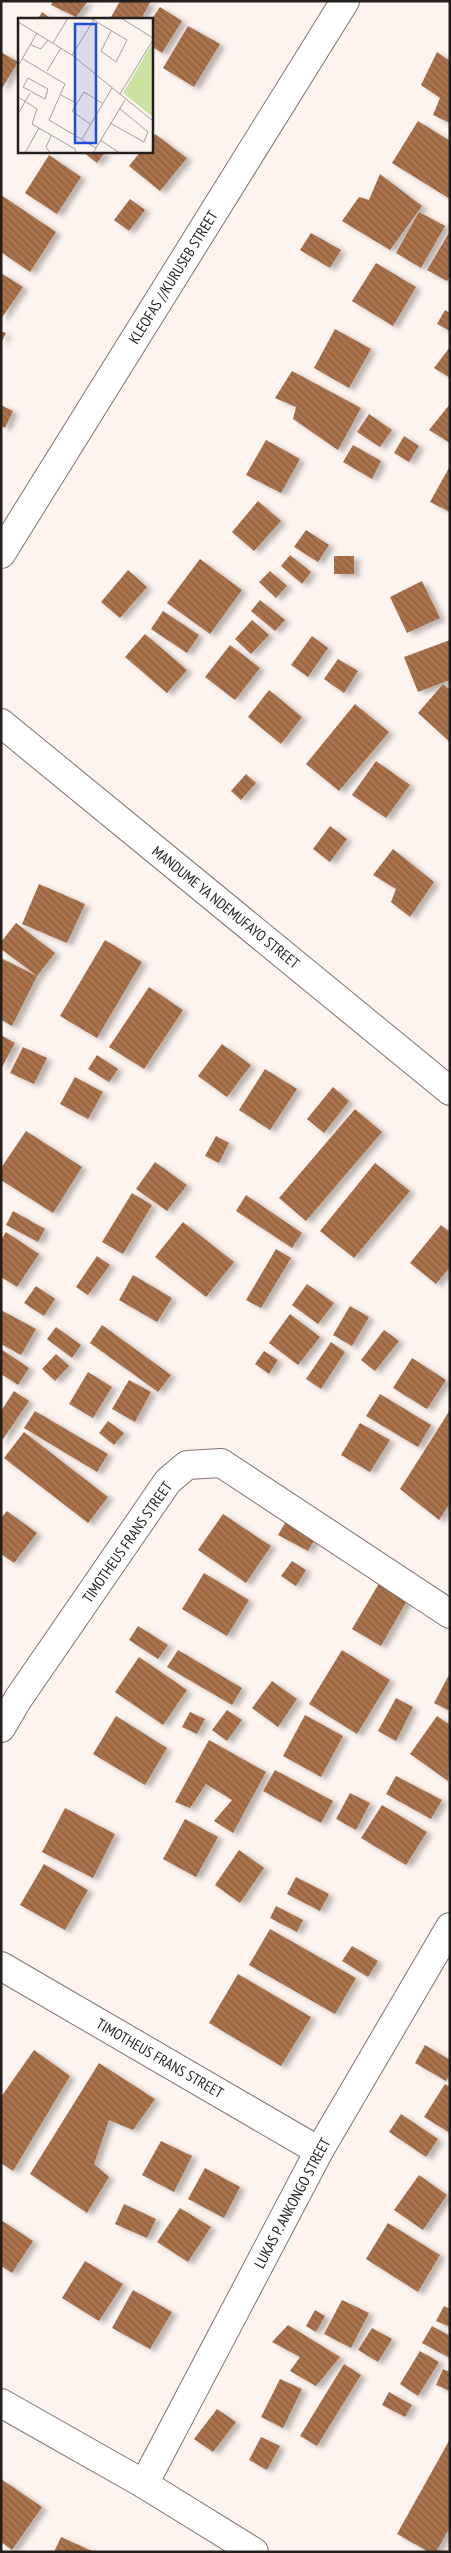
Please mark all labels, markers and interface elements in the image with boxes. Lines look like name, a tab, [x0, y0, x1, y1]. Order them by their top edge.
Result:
inset map	[18, 18, 152, 152]
street label: KLEOFAS //KURUSEB STREET	[124, 207, 222, 347]
street label: MANDUME YA NDEMUFAYO STREET	[148, 841, 304, 973]
street label: TIMOTHEUS FRANS STREET	[78, 1477, 176, 1606]
street label: TIMOTHEUS FRANS STREET	[93, 2014, 227, 2102]
street label: LUKAS P. ANKONGO STREET	[250, 2134, 334, 2271]

